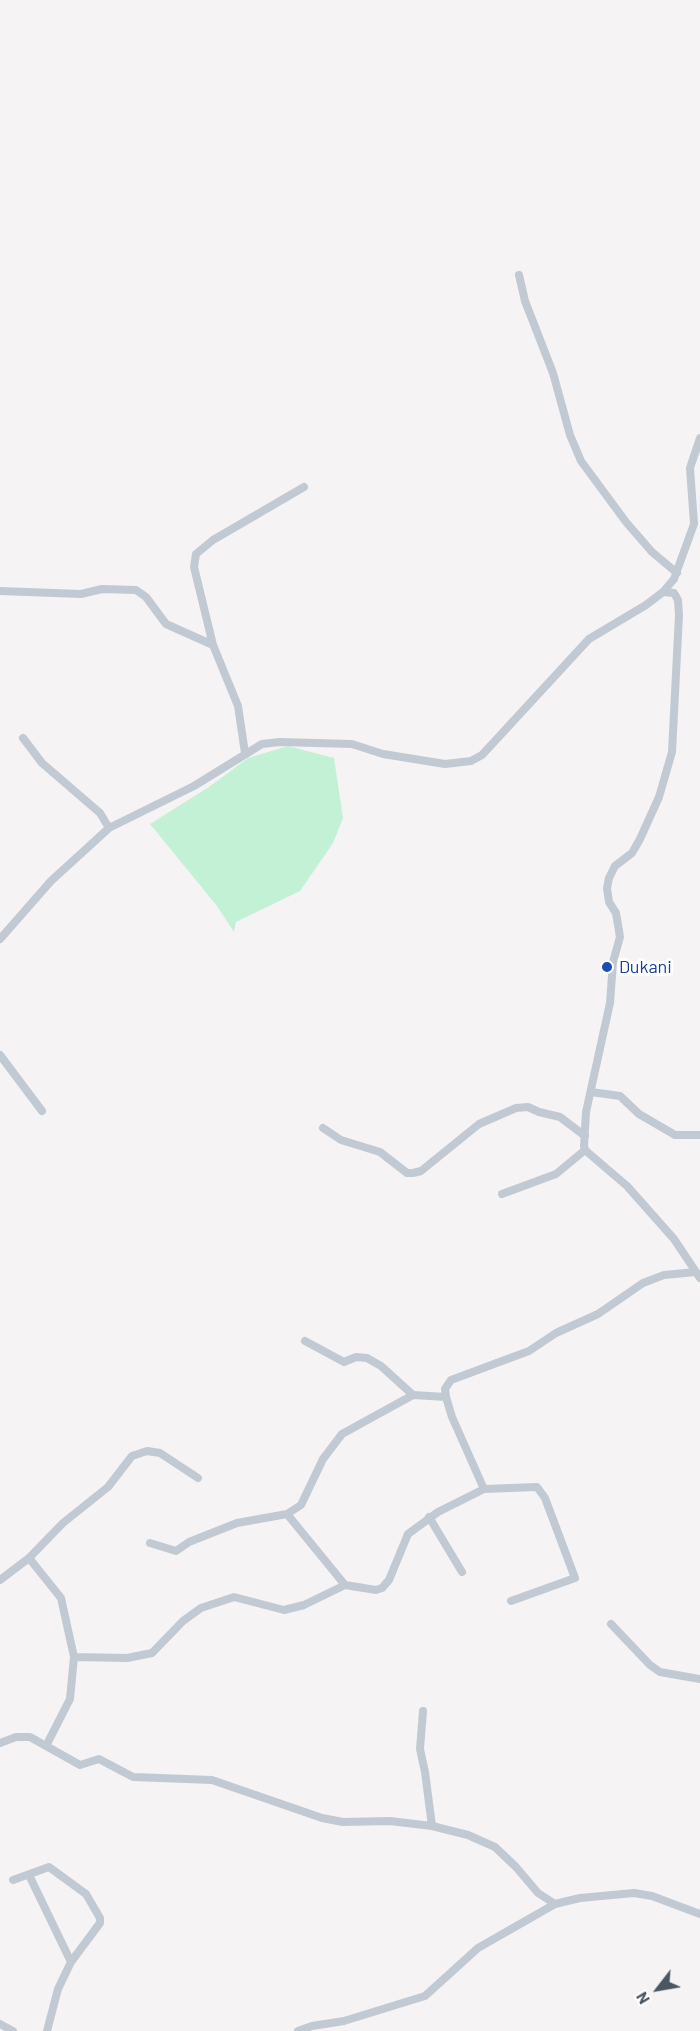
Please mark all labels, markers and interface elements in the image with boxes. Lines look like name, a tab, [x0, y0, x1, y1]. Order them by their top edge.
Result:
place label: Dukani	[619, 956, 672, 978]
marker: Dukani	[600, 960, 614, 974]
north arrow	[628, 1959, 688, 2019]
text: N	[631, 1989, 653, 2008]

